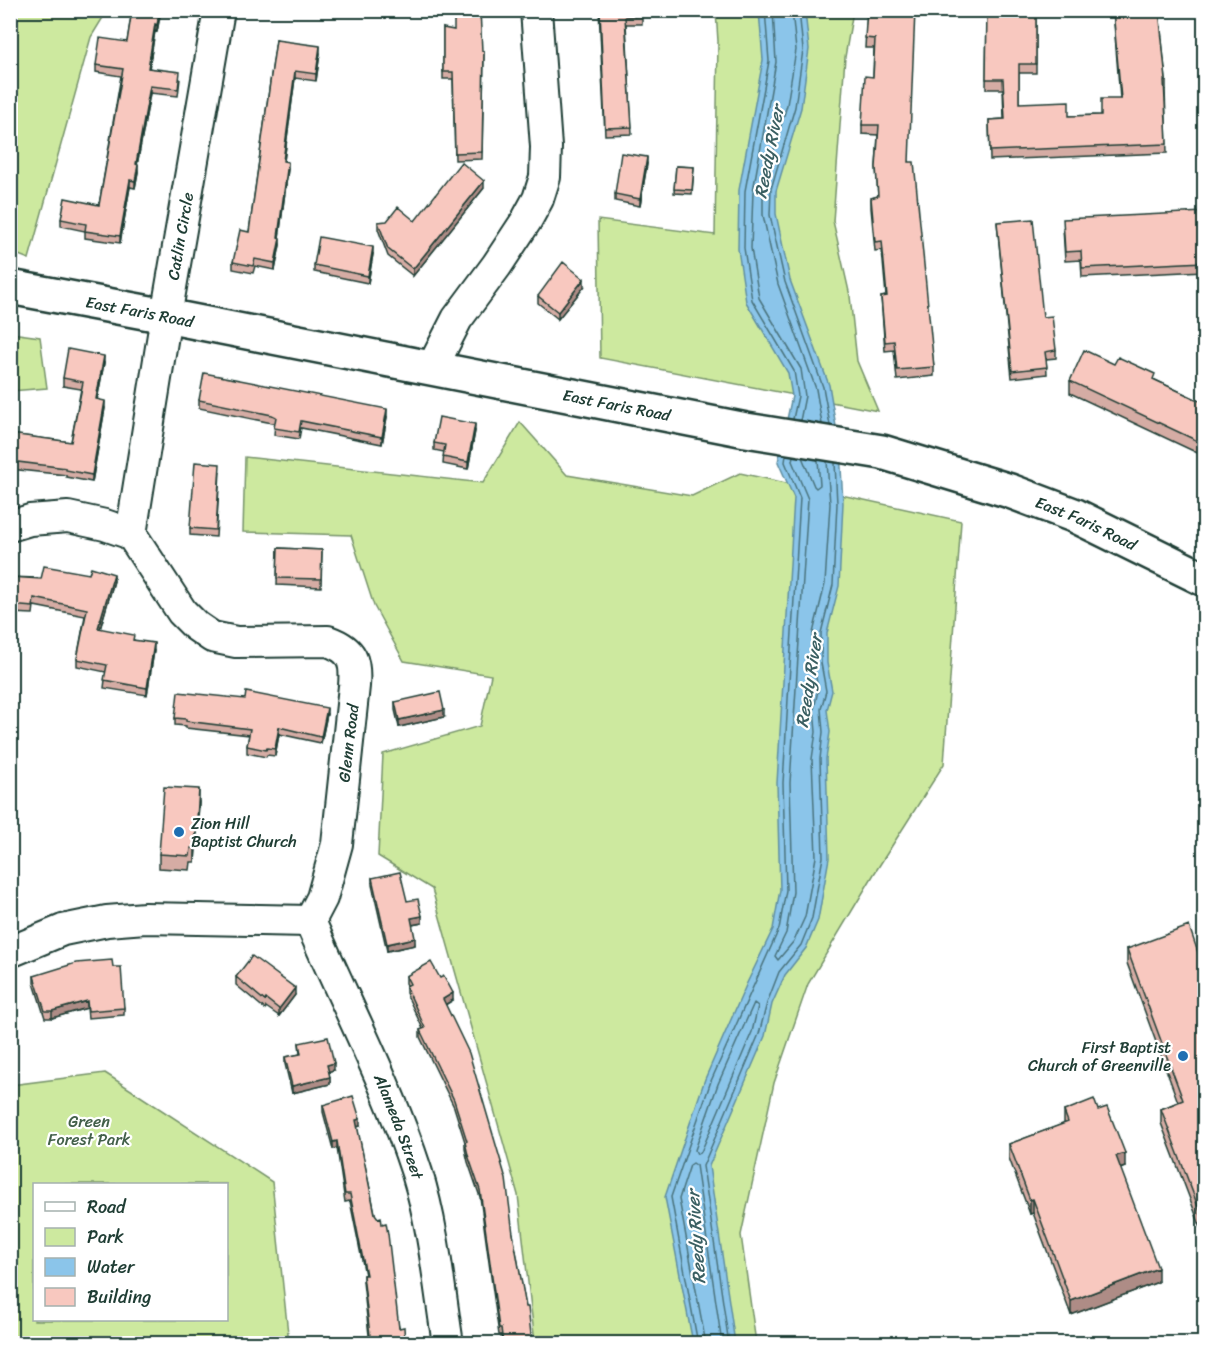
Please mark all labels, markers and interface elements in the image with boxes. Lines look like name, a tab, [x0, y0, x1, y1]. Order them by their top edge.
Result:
water label: Reedy River	[744, 99, 794, 201]
street label: Catlin Circle	[159, 190, 202, 282]
street label: East Faris Road	[83, 287, 198, 336]
street label: East Faris Road	[560, 380, 674, 430]
street label: East Faris Road	[1031, 488, 1143, 560]
water label: Reedy River	[786, 629, 833, 730]
street label: Glenn Road	[329, 701, 368, 784]
place label: Zion Hill Baptist Church	[191, 809, 297, 856]
marker: Zion Hill Baptist Church	[172, 825, 186, 839]
place label: First Baptist Church of Greenville	[1028, 1033, 1171, 1080]
marker: First Baptist Church of Greenville	[1176, 1049, 1190, 1063]
street label: Alameda Street	[365, 1068, 432, 1183]
park label: Green Forest Park	[48, 1107, 131, 1154]
legend	[33, 1183, 228, 1321]
water label: Reedy River	[677, 1185, 715, 1285]
text: Road	[87, 1191, 127, 1223]
text: Park	[87, 1221, 124, 1253]
text: Water	[87, 1251, 136, 1283]
text: Building	[87, 1281, 151, 1313]

